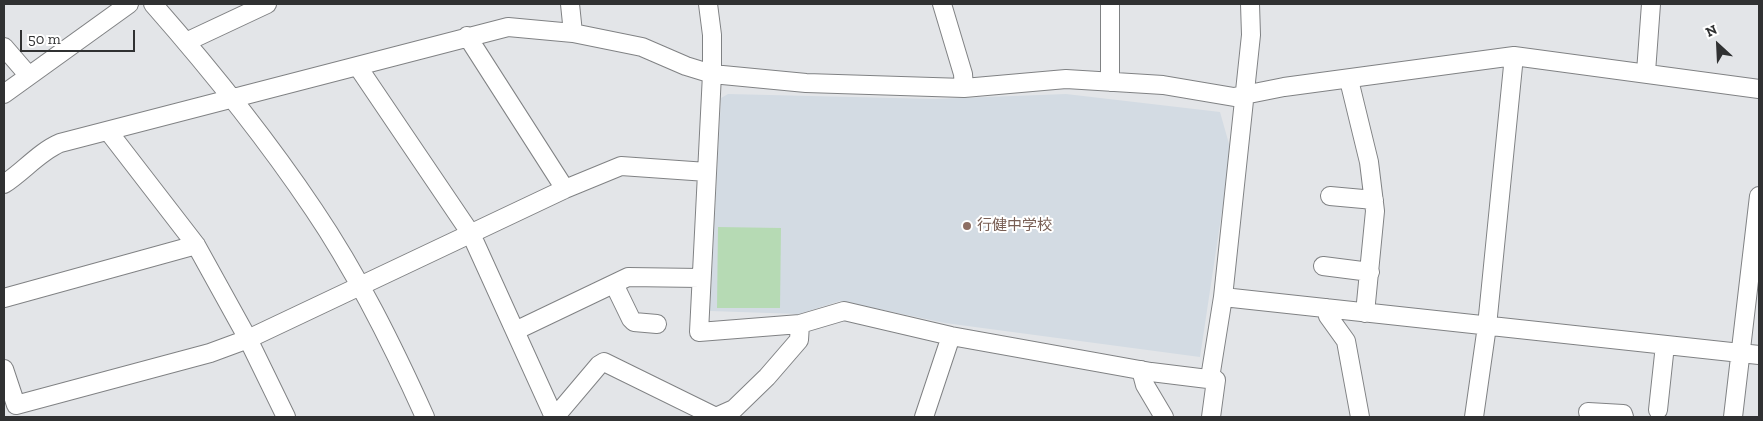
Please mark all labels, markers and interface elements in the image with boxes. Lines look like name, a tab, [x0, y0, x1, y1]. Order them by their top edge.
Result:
scale bar	[22, 20, 138, 52]
north arrow	[1693, 20, 1743, 70]
text: N	[1703, 21, 1720, 41]
text: 50 m	[28, 30, 61, 48]
place label: 行健中学校	[977, 217, 1052, 235]
marker: 行健中学校	[961, 220, 973, 232]

